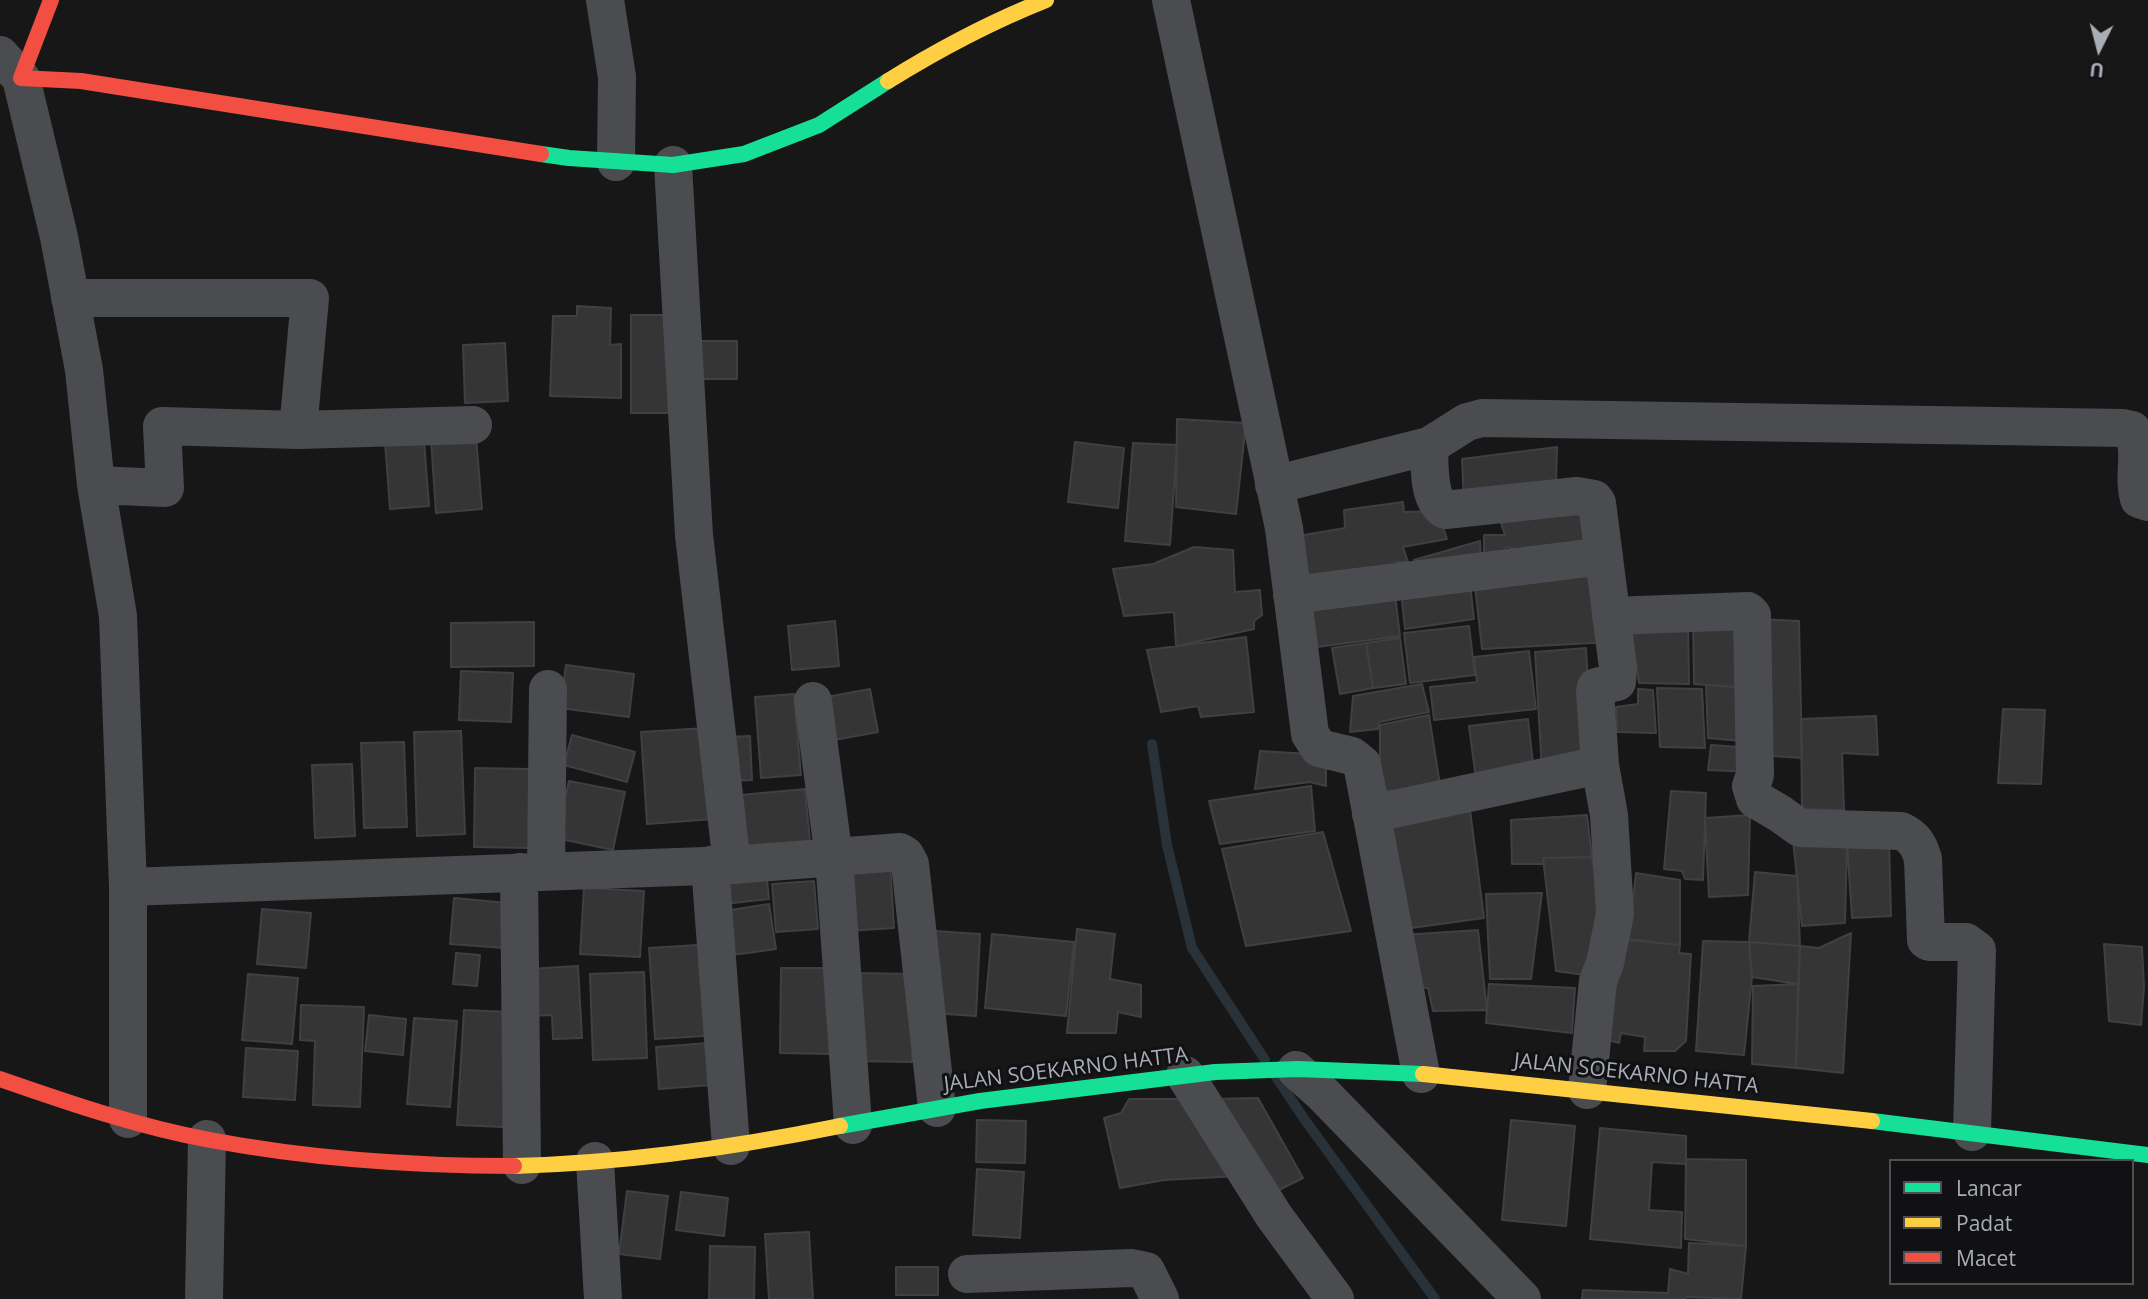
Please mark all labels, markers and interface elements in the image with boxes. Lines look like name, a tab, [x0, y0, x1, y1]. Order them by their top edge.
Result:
north arrow	[2064, 14, 2134, 84]
text: U	[2088, 56, 2105, 84]
street label: JALAN SOEKARNO HATTA	[942, 1043, 1190, 1097]
street label: JALAN SOEKARNO HATTA	[1512, 1049, 1760, 1099]
legend	[1889, 1159, 2134, 1285]
text: Lancar	[1956, 1174, 2022, 1202]
text: Padat	[1956, 1209, 2012, 1237]
text: Macet	[1956, 1244, 2016, 1272]

